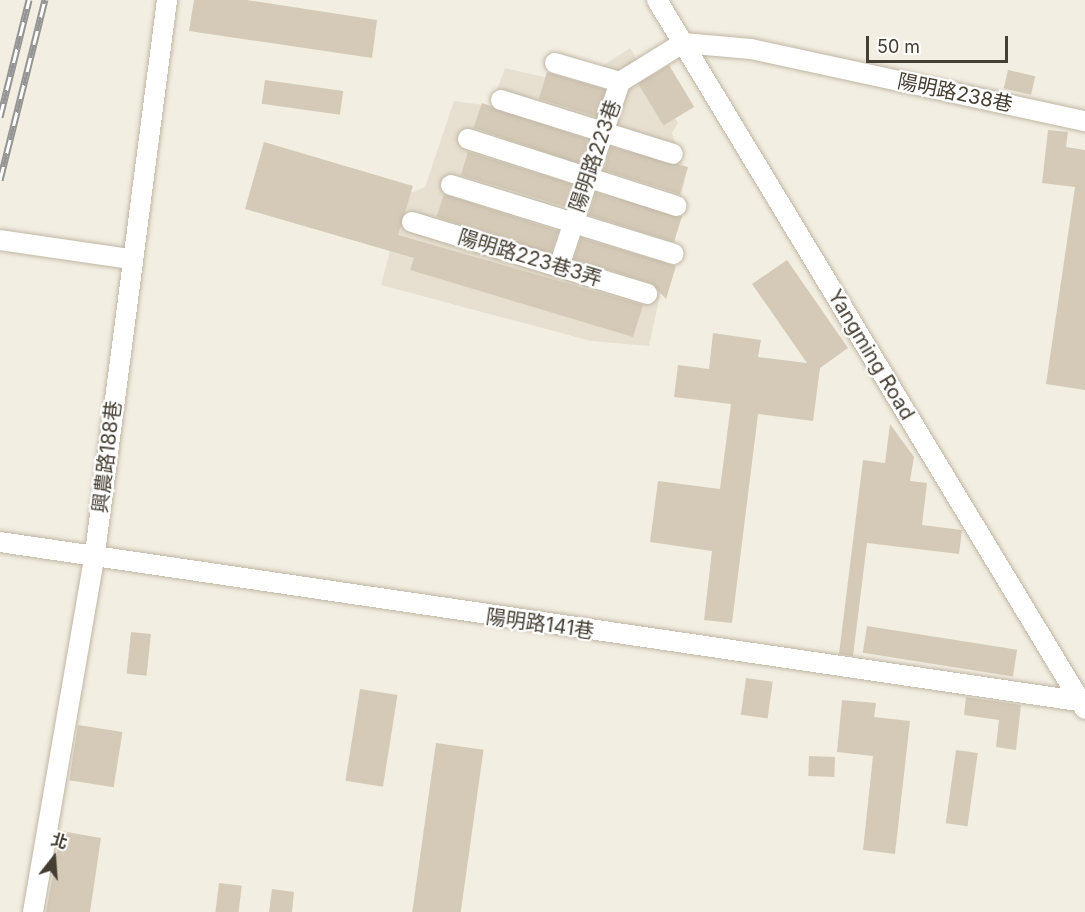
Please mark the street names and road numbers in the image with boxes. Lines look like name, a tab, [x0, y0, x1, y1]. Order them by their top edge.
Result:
street label: 陽明路238巷	[895, 69, 1015, 117]
street label: 陽明路223巷	[565, 97, 625, 215]
street label: 陽明路223巷3弄	[455, 225, 605, 291]
street label: Yangming Road	[823, 285, 919, 425]
street label: 興農路188巷	[88, 400, 126, 514]
street label: 陽明路141巷	[484, 605, 596, 643]

